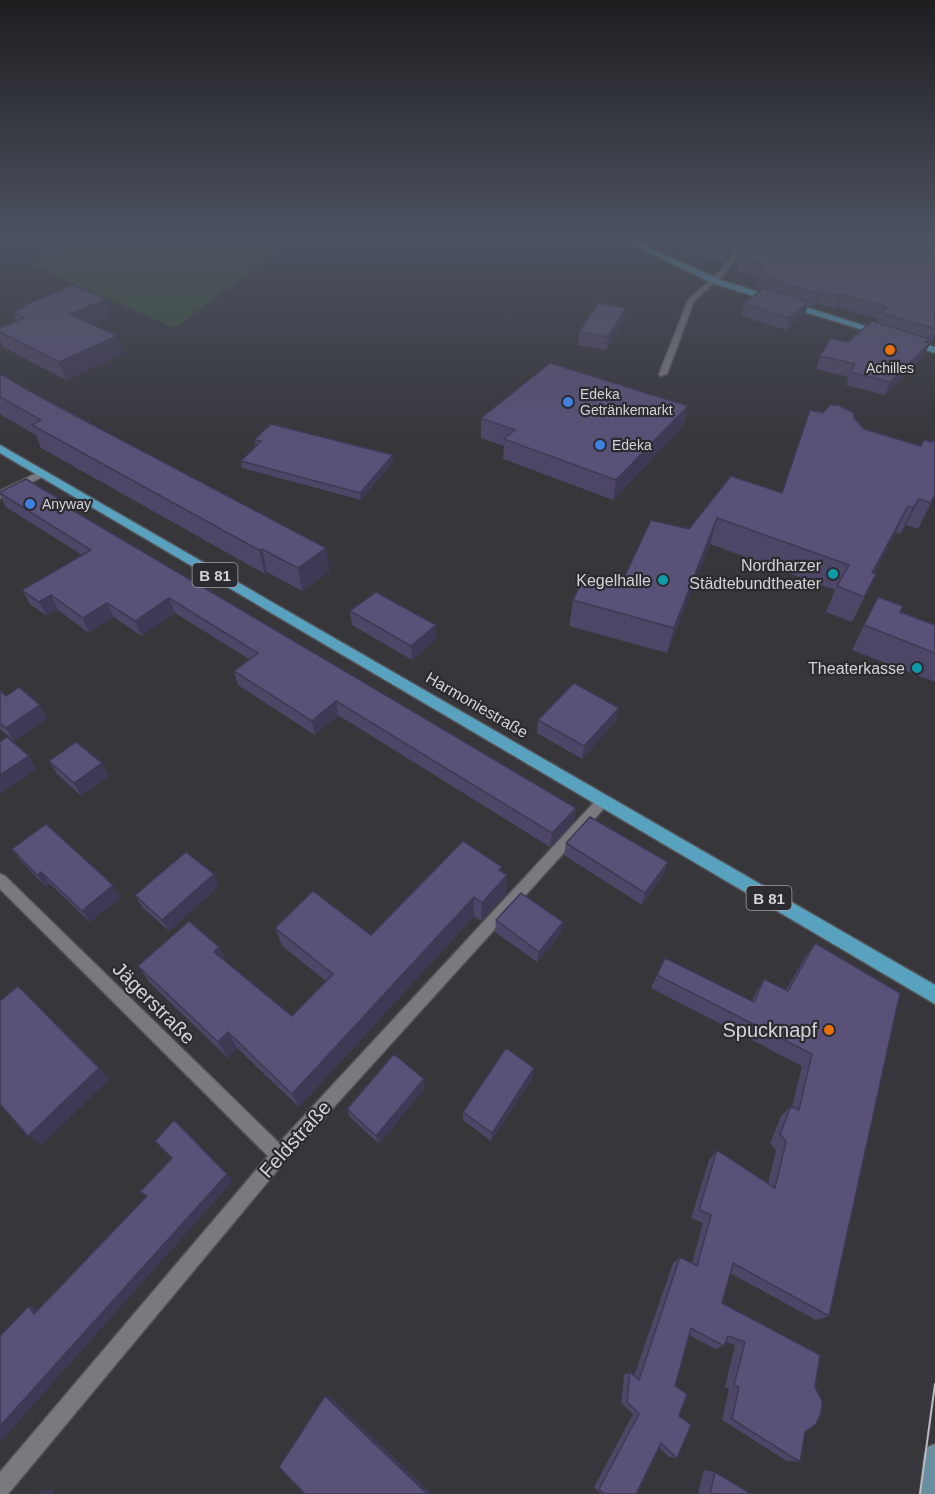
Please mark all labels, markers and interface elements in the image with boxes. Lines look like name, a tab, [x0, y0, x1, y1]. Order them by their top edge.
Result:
marker: Achilles	[883, 343, 897, 357]
place label: Achilles	[866, 360, 914, 376]
place label: Edeka Getränkemarkt	[580, 386, 673, 418]
marker: Edeka Getränkemarkt	[561, 395, 575, 409]
place label: Edeka	[612, 437, 652, 453]
marker: Edeka	[593, 438, 607, 452]
place label: Anyway	[42, 496, 91, 512]
marker: Anyway	[23, 497, 37, 511]
place label: Nordharzer Städtebundtheater	[689, 557, 822, 592]
road number: B 81	[192, 563, 238, 587]
marker: Nordharzer Städtebundtheater	[826, 567, 840, 581]
place label: Kegelhalle	[576, 572, 651, 589]
marker: Kegelhalle	[656, 573, 670, 587]
place label: Theaterkasse	[808, 660, 905, 677]
marker: Theaterkasse	[910, 661, 924, 675]
street label: Harmoniestraße	[423, 669, 531, 741]
road number: B 81	[746, 886, 792, 910]
street label: Jägerstraße	[108, 957, 200, 1049]
place label: Spucknapf	[722, 1019, 817, 1041]
marker: Spucknapf	[822, 1023, 836, 1037]
street label: Feldstraße	[255, 1096, 335, 1182]

